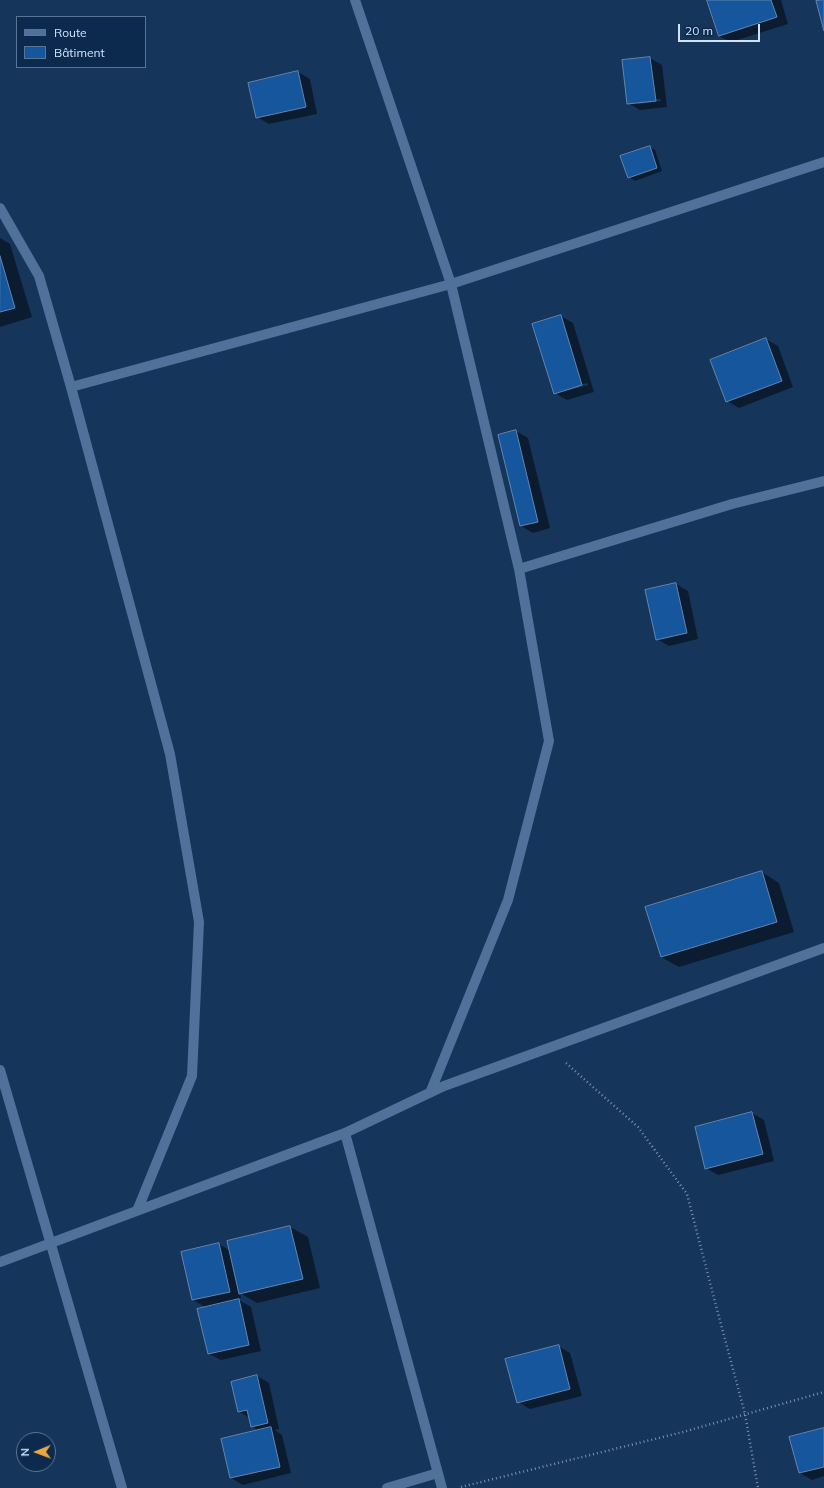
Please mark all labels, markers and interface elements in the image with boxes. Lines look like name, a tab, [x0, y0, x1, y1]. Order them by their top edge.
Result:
legend	[16, 16, 146, 68]
scale bar	[680, 16, 762, 42]
text: 20 m	[685, 23, 713, 38]
text: Route	[54, 25, 87, 40]
text: Bâtiment	[54, 45, 105, 60]
north arrow	[16, 1432, 56, 1472]
text: N	[18, 1448, 32, 1456]

